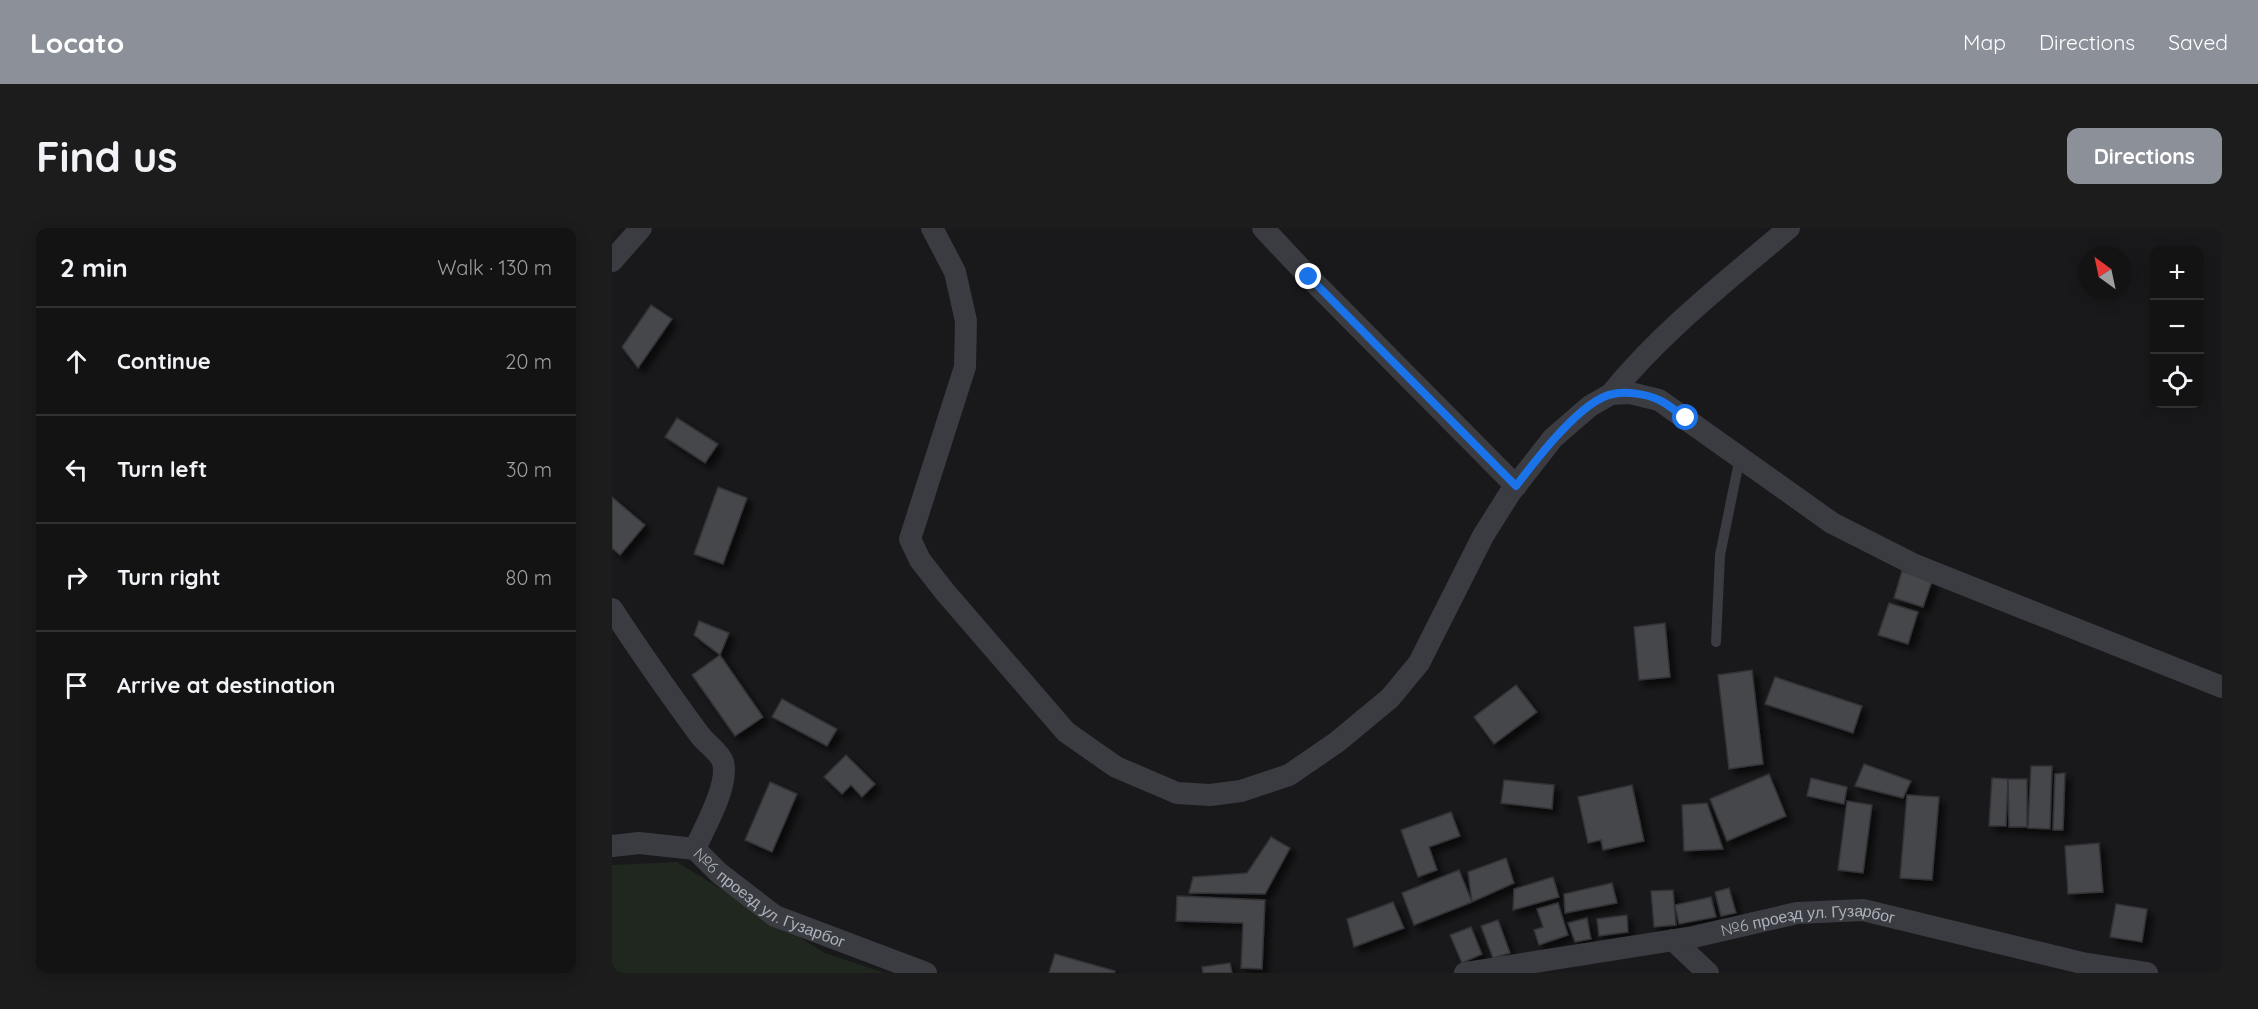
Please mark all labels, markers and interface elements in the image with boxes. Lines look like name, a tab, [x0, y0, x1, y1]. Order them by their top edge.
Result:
text: Locato	[30, 25, 124, 60]
text: Map	[1963, 29, 2006, 55]
text: Directions	[2039, 29, 2135, 55]
text: Saved	[2168, 29, 2228, 55]
button: Directions	[2067, 128, 2222, 184]
text: Find us	[36, 130, 178, 183]
north arrow	[2078, 246, 2132, 300]
map controls	[2150, 246, 2204, 408]
button: +	[2150, 246, 2204, 300]
text: 2 min	[60, 251, 128, 284]
text: Walk · 130 m	[437, 255, 552, 280]
route end	[1295, 263, 1321, 289]
button: −	[2150, 300, 2204, 354]
icon: ahead	[60, 345, 93, 378]
text: Continue	[117, 347, 211, 375]
text: 20 m	[505, 349, 552, 374]
button: locate	[2150, 354, 2204, 408]
route start	[1672, 404, 1698, 430]
icon: left	[60, 453, 93, 486]
text: Turn left	[117, 455, 207, 483]
text: 30 m	[506, 457, 552, 482]
icon: right	[60, 561, 93, 594]
text: Turn right	[117, 563, 221, 591]
text: 80 m	[506, 565, 552, 590]
icon: arrive	[60, 669, 93, 702]
text: Arrive at destination	[117, 671, 335, 699]
street label: №6 проезд ул. Гузарбог	[689, 843, 848, 952]
street label: №6 проезд ул. Гузарбог	[1719, 900, 1897, 940]

